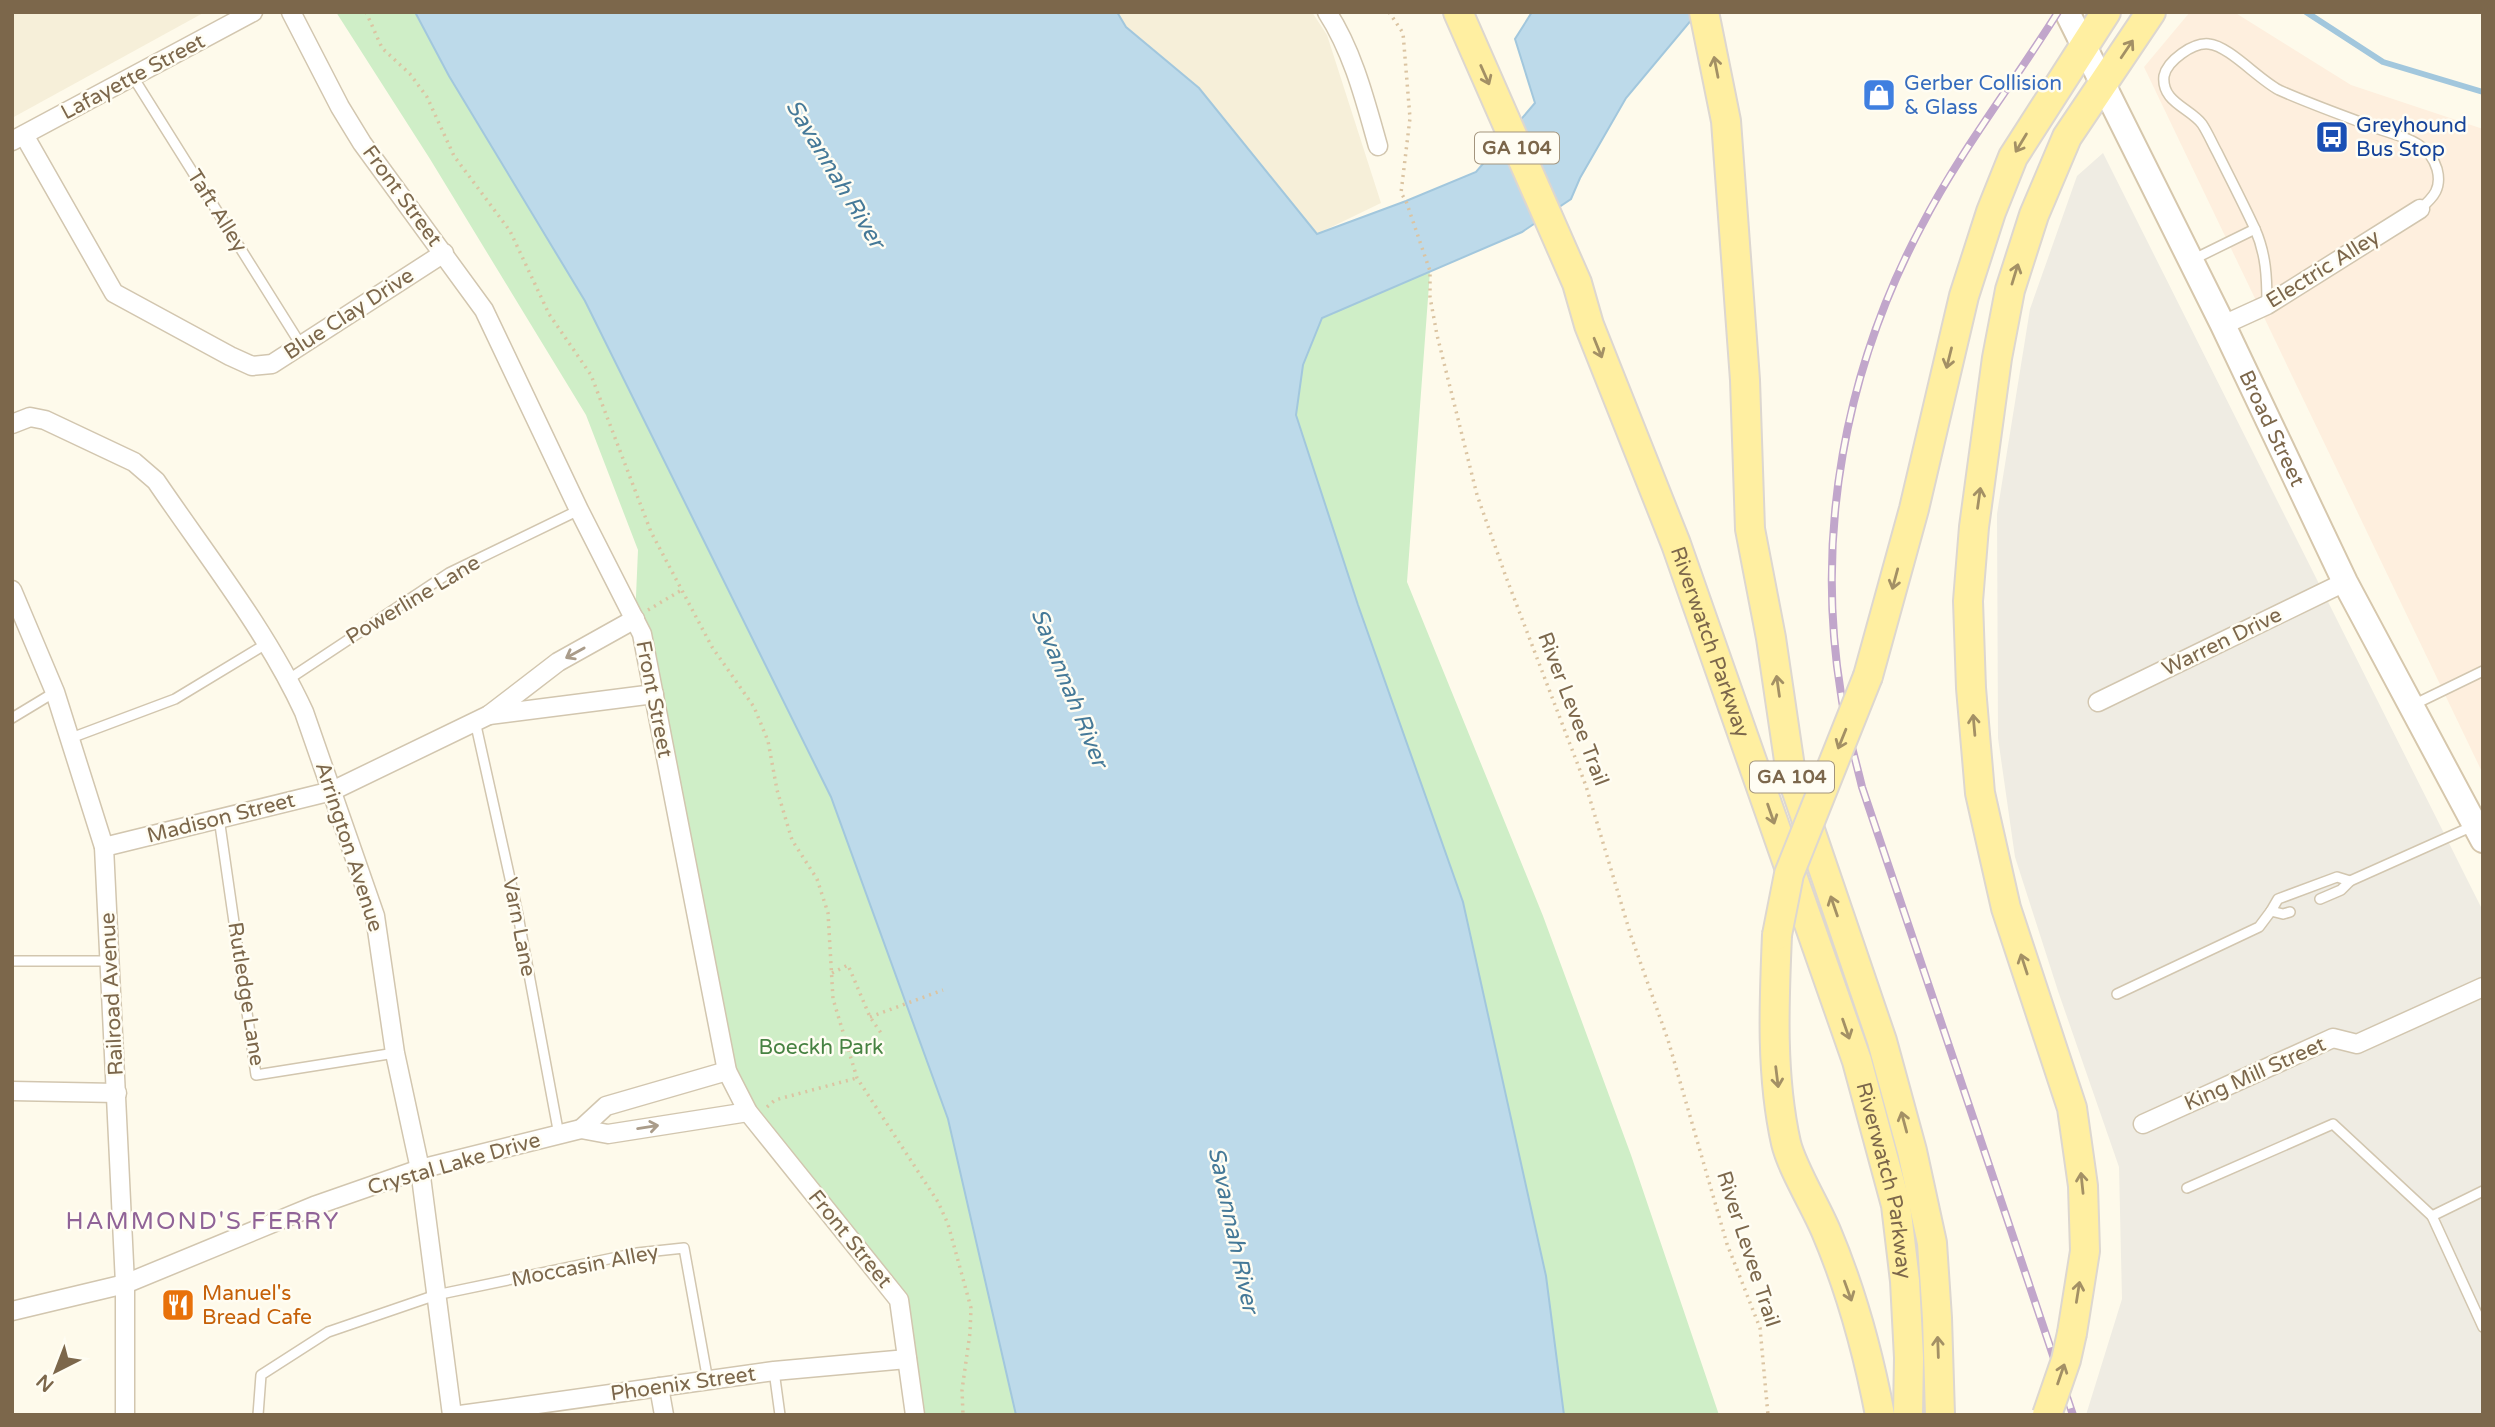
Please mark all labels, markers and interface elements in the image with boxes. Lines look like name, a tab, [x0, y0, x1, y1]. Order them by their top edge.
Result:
street label: Lafayette Street	[57, 29, 209, 125]
one-way arrow	[2120, 39, 2134, 59]
one-way arrow	[1708, 56, 1722, 79]
one-way arrow	[1479, 64, 1492, 85]
place label: Gerber Collision & Glass	[1904, 71, 2062, 120]
shop icon: Gerber Collision & Glass	[1860, 76, 1898, 114]
water label: Savannah River	[780, 94, 892, 256]
place label: Greyhound Bus Stop	[2356, 113, 2467, 162]
bus stop icon: Greyhound Bus Stop	[2313, 118, 2351, 156]
road number: GA 104	[1475, 132, 1559, 164]
one-way arrow	[2014, 133, 2028, 153]
street label: Front Street	[357, 141, 447, 251]
street label: Taft Alley	[182, 165, 252, 257]
street label: Electric Alley	[2262, 224, 2384, 314]
street label: Blue Clay Drive	[279, 263, 419, 365]
one-way arrow	[2009, 263, 2022, 285]
one-way arrow	[1593, 337, 1606, 358]
one-way arrow	[1942, 346, 1955, 369]
street label: Broad Street	[2234, 366, 2310, 490]
one-way arrow	[1972, 487, 1985, 510]
street label: Riverwatch Parkway	[1665, 543, 1755, 741]
street label: Powerline Lane	[341, 550, 485, 650]
one-way arrow	[1888, 567, 1901, 590]
street label: Warren Drive	[2158, 602, 2286, 682]
water label: Savannah River	[1024, 605, 1115, 774]
street label: River Levee Trail	[1532, 629, 1614, 789]
street label: Front Street	[630, 638, 678, 760]
one-way arrow	[565, 647, 586, 660]
one-way arrow	[1771, 676, 1784, 698]
one-way arrow	[1967, 714, 1980, 737]
one-way arrow	[1835, 728, 1848, 750]
street label: Arrington Avenue	[310, 759, 388, 935]
road number: GA 104	[1750, 762, 1834, 792]
street label: Madison Street	[144, 788, 298, 848]
one-way arrow	[1766, 803, 1778, 825]
street label: Varn Lane	[497, 875, 541, 979]
one-way arrow	[1827, 895, 1840, 917]
street label: Railroad Avenue	[95, 912, 129, 1076]
street label: Rutledge Lane	[222, 920, 270, 1068]
one-way arrow	[2017, 954, 2029, 976]
one-way arrow	[1841, 1017, 1853, 1039]
street label: King Mill Street	[2180, 1032, 2330, 1116]
park label: Boeckh Park	[759, 1035, 883, 1060]
one-way arrow	[1770, 1065, 1783, 1088]
street label: Riverwatch Parkway	[1851, 1079, 1917, 1280]
one-way arrow	[1897, 1112, 1910, 1134]
one-way arrow	[636, 1121, 659, 1134]
street label: Crystal Lake Drive	[365, 1127, 543, 1201]
water label: Savannah River	[1202, 1145, 1265, 1319]
street label: River Levee Trail	[1711, 1168, 1785, 1330]
one-way arrow	[2075, 1172, 2088, 1195]
street label: Front Street	[803, 1185, 897, 1293]
district label: HAMMOND'S FERRY	[66, 1207, 340, 1236]
street label: Moccasin Alley	[509, 1239, 661, 1293]
one-way arrow	[1843, 1280, 1856, 1302]
place label: Manuel's Bread Cafe	[202, 1281, 312, 1330]
one-way arrow	[2072, 1281, 2085, 1304]
restaurant icon: Manuel's Bread Cafe	[159, 1286, 197, 1324]
one-way arrow	[1932, 1335, 1945, 1358]
north arrow	[21, 1336, 91, 1406]
street label: Phoenix Street	[609, 1361, 757, 1407]
one-way arrow	[2056, 1364, 2068, 1386]
text: N	[32, 1370, 58, 1396]

